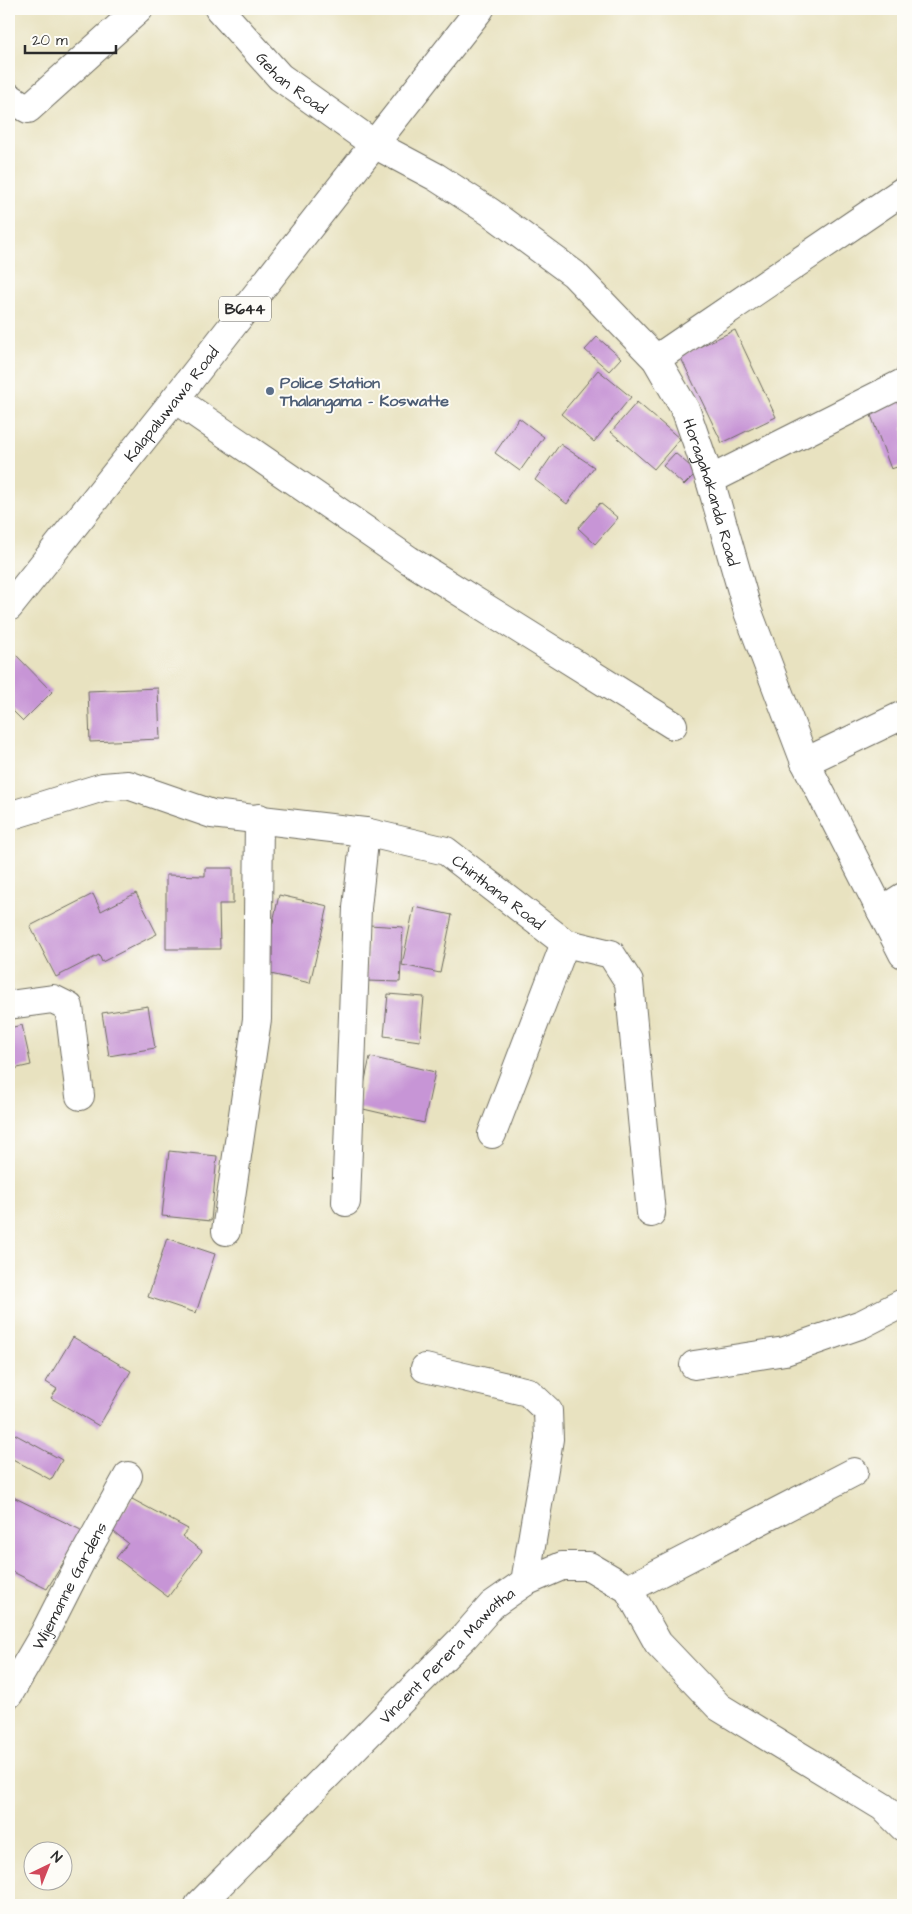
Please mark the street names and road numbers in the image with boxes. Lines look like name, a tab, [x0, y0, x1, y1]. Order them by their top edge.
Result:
street label: Gehan Road	[250, 47, 332, 119]
road number: B644	[219, 296, 271, 322]
street label: Kalapaluwawa Road	[119, 342, 224, 467]
street label: Horagahakanda Road	[677, 416, 744, 569]
street label: Chinthana Road	[447, 850, 549, 935]
street label: Wijemanne Gardens	[27, 1518, 113, 1654]
street label: Vincent Perera Mawatha	[374, 1583, 519, 1729]

